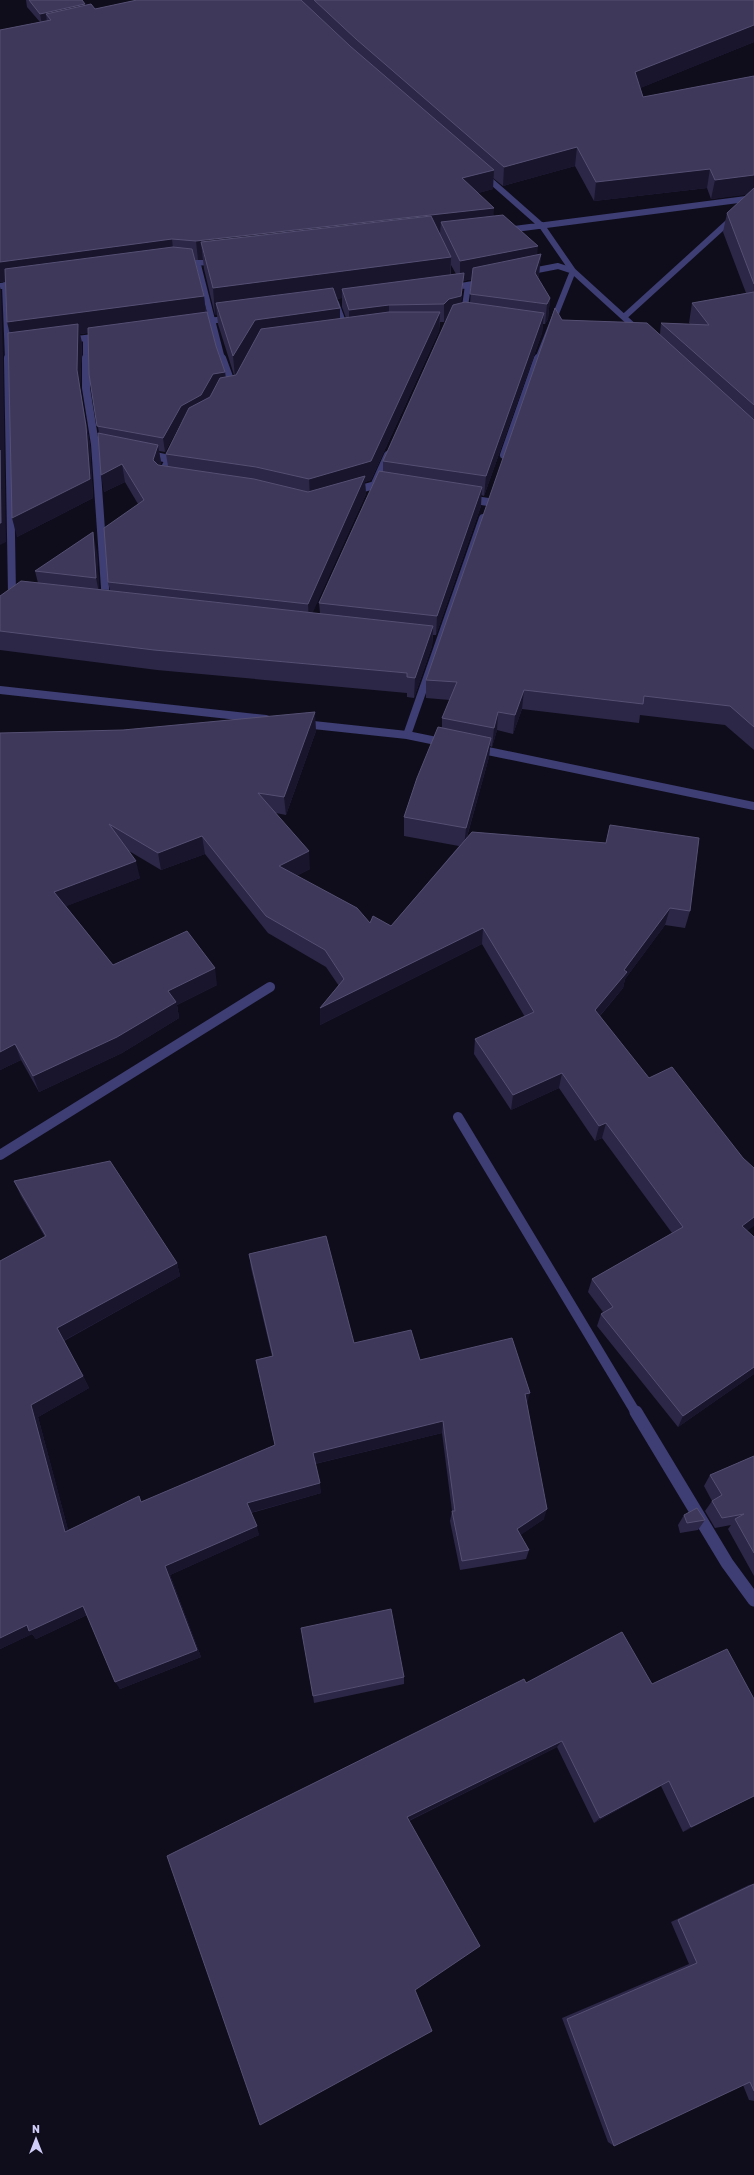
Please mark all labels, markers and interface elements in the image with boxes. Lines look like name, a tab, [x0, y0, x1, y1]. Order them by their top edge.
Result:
north arrow	[16, 2119, 56, 2159]
text: N	[32, 2123, 40, 2136]

